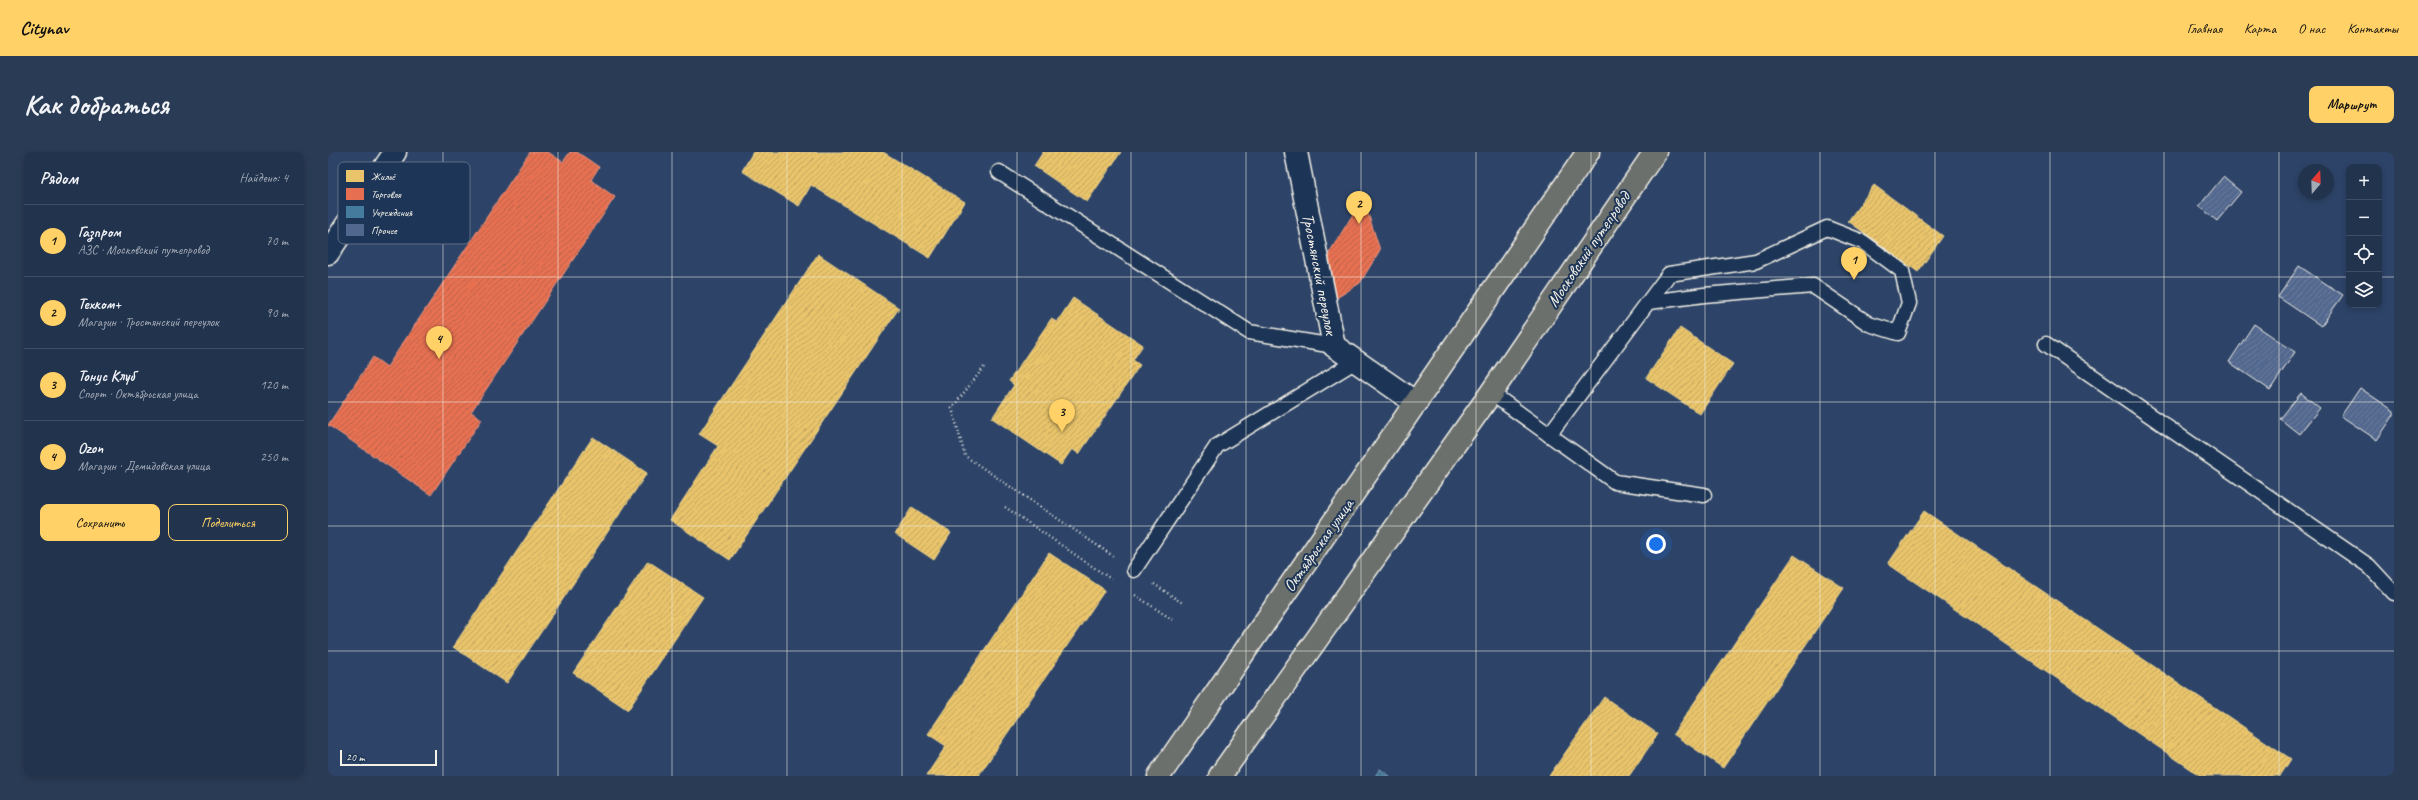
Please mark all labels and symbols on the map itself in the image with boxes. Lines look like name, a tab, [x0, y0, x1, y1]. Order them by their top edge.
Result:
legend	[338, 162, 470, 244]
north arrow	[2298, 164, 2334, 200]
text: Жильё	[371, 169, 397, 183]
street label: Московский путепровод	[1542, 186, 1636, 311]
text: Торговля	[371, 187, 402, 201]
pin: 2	[1346, 191, 1372, 224]
text: Учреждения	[371, 205, 413, 219]
street label: Тростянский переулок	[1297, 212, 1342, 338]
text: Прочее	[371, 223, 398, 237]
pin: 1	[1841, 247, 1867, 280]
pin: 4	[426, 326, 452, 359]
pin: 3	[1049, 399, 1075, 432]
street label: Октябрьская улица	[1279, 493, 1359, 596]
your location	[1646, 534, 1666, 554]
scale bar	[340, 748, 437, 767]

